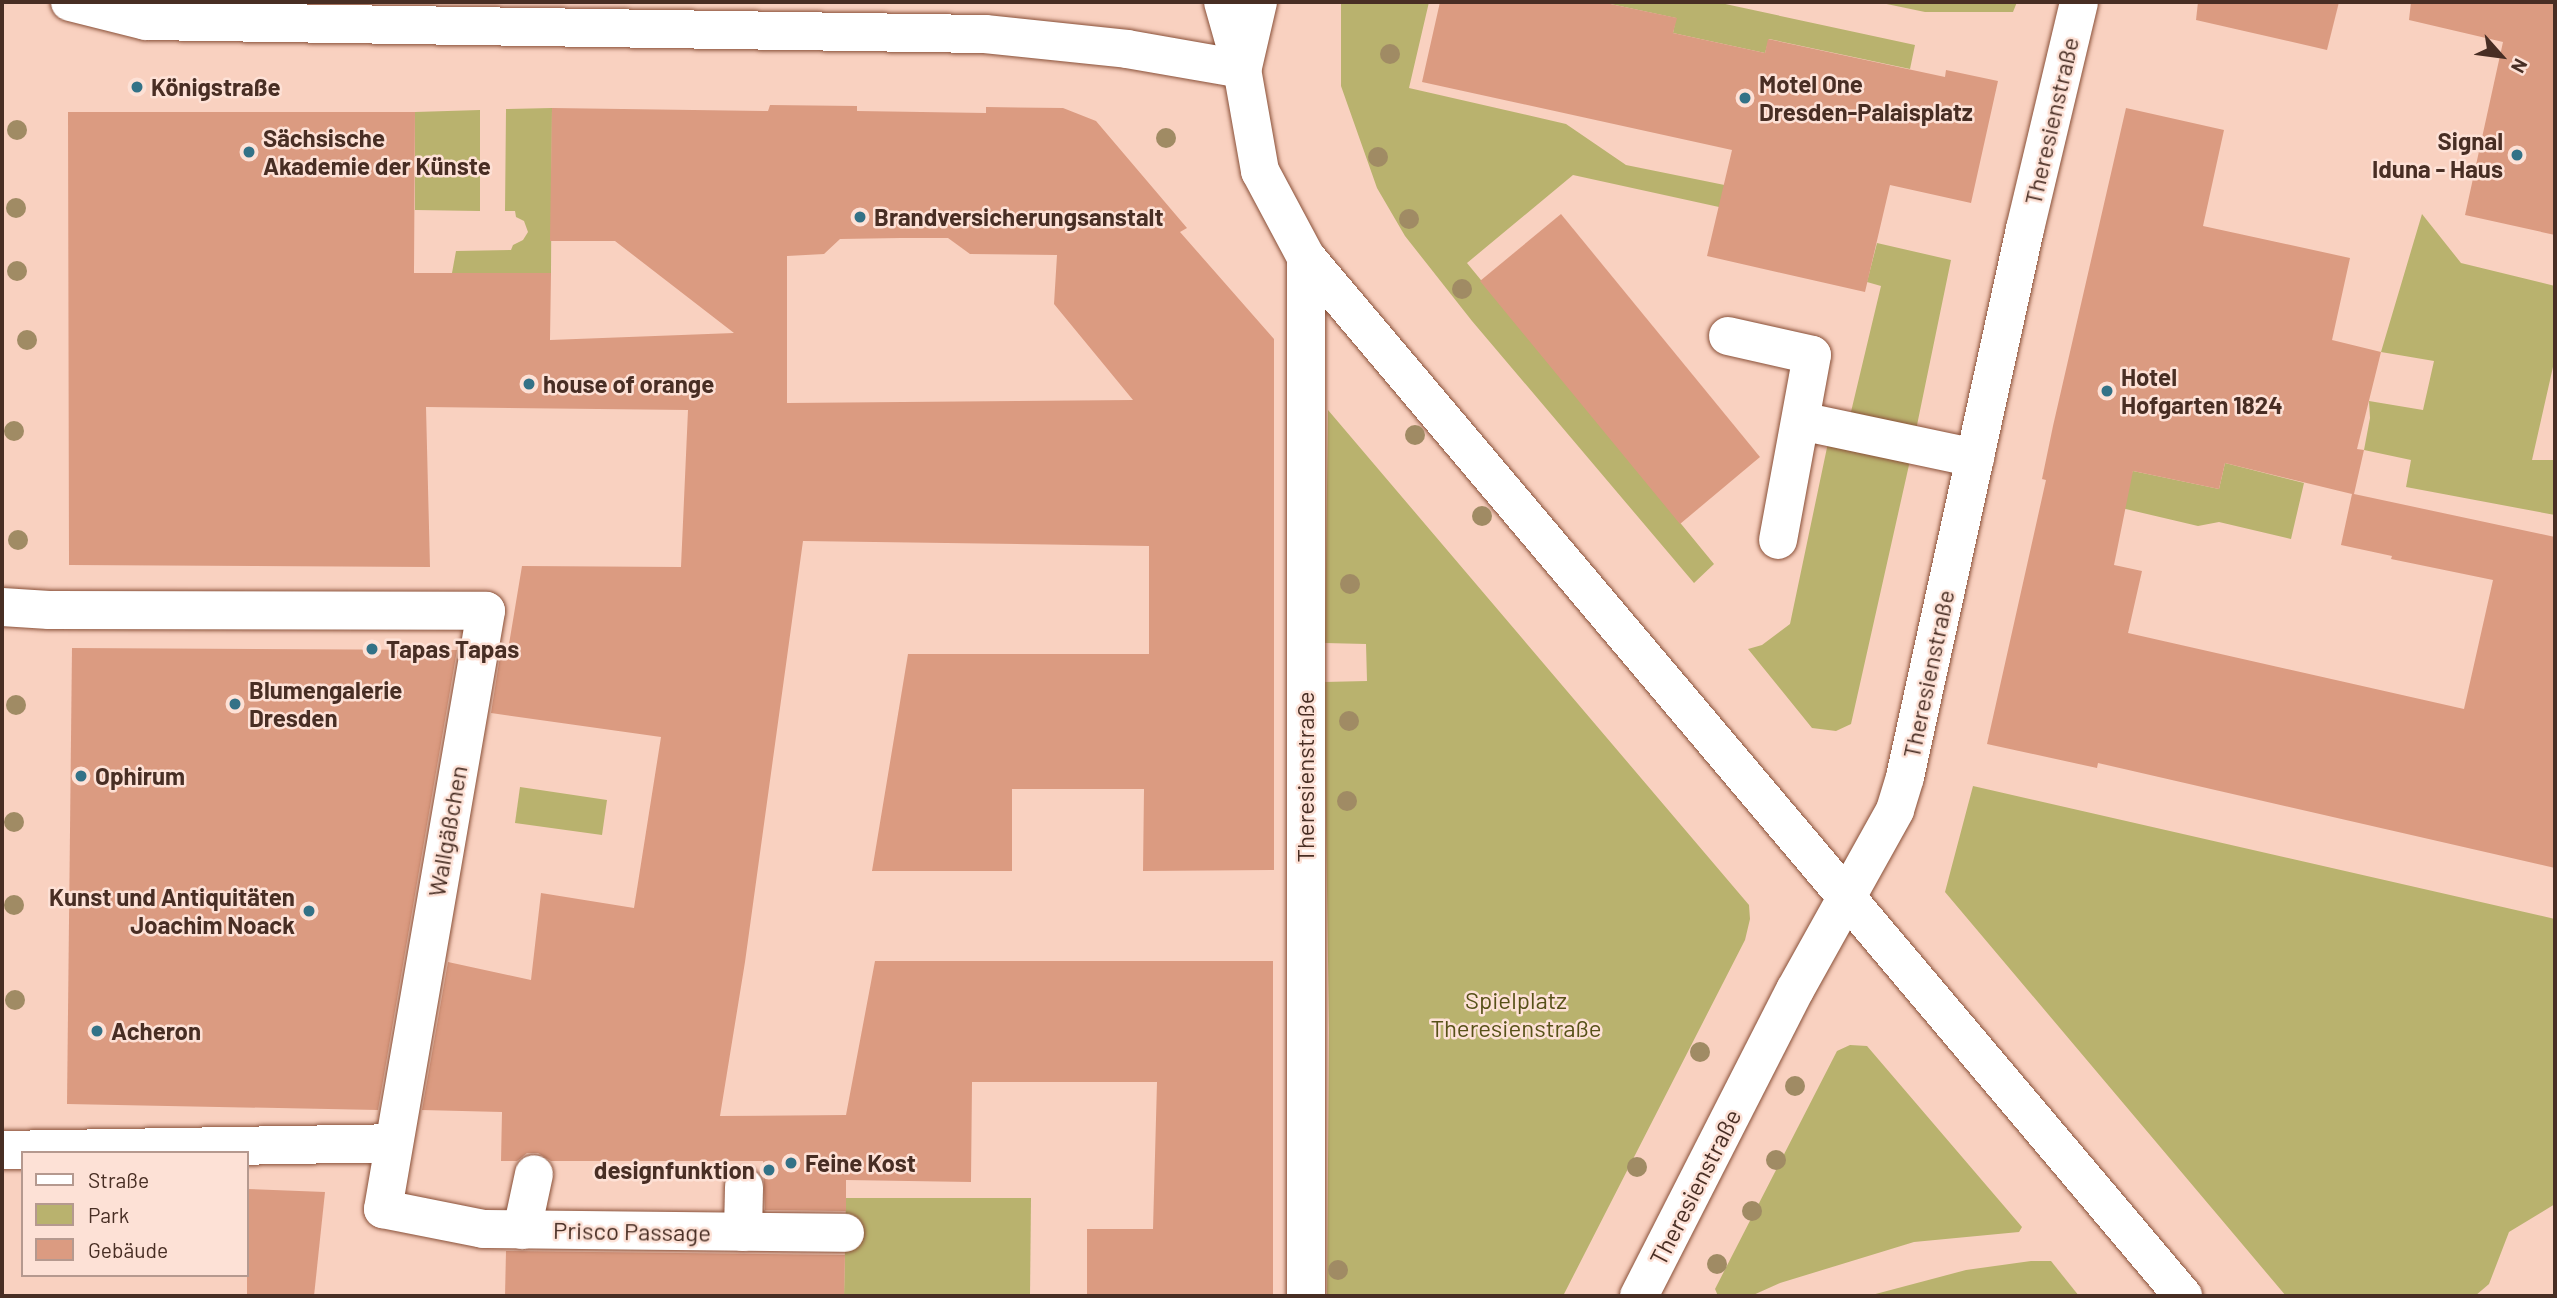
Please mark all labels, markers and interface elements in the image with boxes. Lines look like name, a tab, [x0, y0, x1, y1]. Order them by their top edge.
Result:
north arrow	[2466, 21, 2536, 91]
street label: Theresienstraße	[2018, 34, 2084, 208]
text: N	[2507, 55, 2533, 77]
place label: Motel One Dresden-Palaisplatz	[1759, 70, 1973, 126]
place label: Königstraße	[151, 73, 281, 101]
marker: Königstraße	[129, 79, 145, 95]
marker: Motel One Dresden-Palaisplatz	[1737, 90, 1753, 106]
place label: Sächsische Akademie der Künste	[263, 124, 491, 180]
place label: Signal Iduna - Haus	[2372, 127, 2503, 183]
marker: Sächsische Akademie der Künste	[241, 144, 257, 160]
marker: Signal Iduna - Haus	[2509, 147, 2525, 163]
place label: Brandversicherungsanstalt	[874, 203, 1164, 231]
marker: Brandversicherungsanstalt	[852, 209, 868, 225]
place label: Hotel Hofgarten 1824	[2121, 363, 2283, 419]
place label: house of orange	[543, 370, 714, 398]
marker: house of orange	[521, 376, 537, 392]
marker: Hotel Hofgarten 1824	[2099, 383, 2115, 399]
street label: Theresienstraße	[1896, 587, 1960, 761]
place label: Tapas Tapas	[386, 635, 519, 663]
marker: Tapas Tapas	[364, 641, 380, 657]
place label: Blumengalerie Dresden	[249, 676, 402, 732]
street label: Theresienstraße	[1291, 691, 1319, 863]
marker: Blumengalerie Dresden	[227, 696, 243, 712]
place label: Ophirum	[95, 762, 185, 790]
street label: Wallgäßchen	[421, 763, 473, 899]
marker: Ophirum	[73, 768, 89, 784]
place label: Kunst und Antiquitäten Joachim Noack	[49, 883, 295, 939]
marker: Kunst und Antiquitäten Joachim Noack	[301, 903, 317, 919]
park label: Spielplatz Theresienstraße	[1430, 986, 1602, 1042]
place label: Acheron	[111, 1017, 201, 1045]
marker: Acheron	[89, 1023, 105, 1039]
street label: Theresienstraße	[1643, 1104, 1747, 1270]
place label: Feine Kost	[805, 1149, 916, 1177]
legend	[21, 1151, 248, 1277]
marker: Feine Kost	[783, 1155, 799, 1171]
place label: designfunktion	[594, 1156, 755, 1184]
marker: designfunktion	[761, 1162, 777, 1178]
text: Straße	[88, 1167, 149, 1192]
text: Park	[88, 1202, 129, 1227]
street label: Prisco Passage	[553, 1215, 711, 1247]
text: Gebäude	[88, 1237, 168, 1262]

